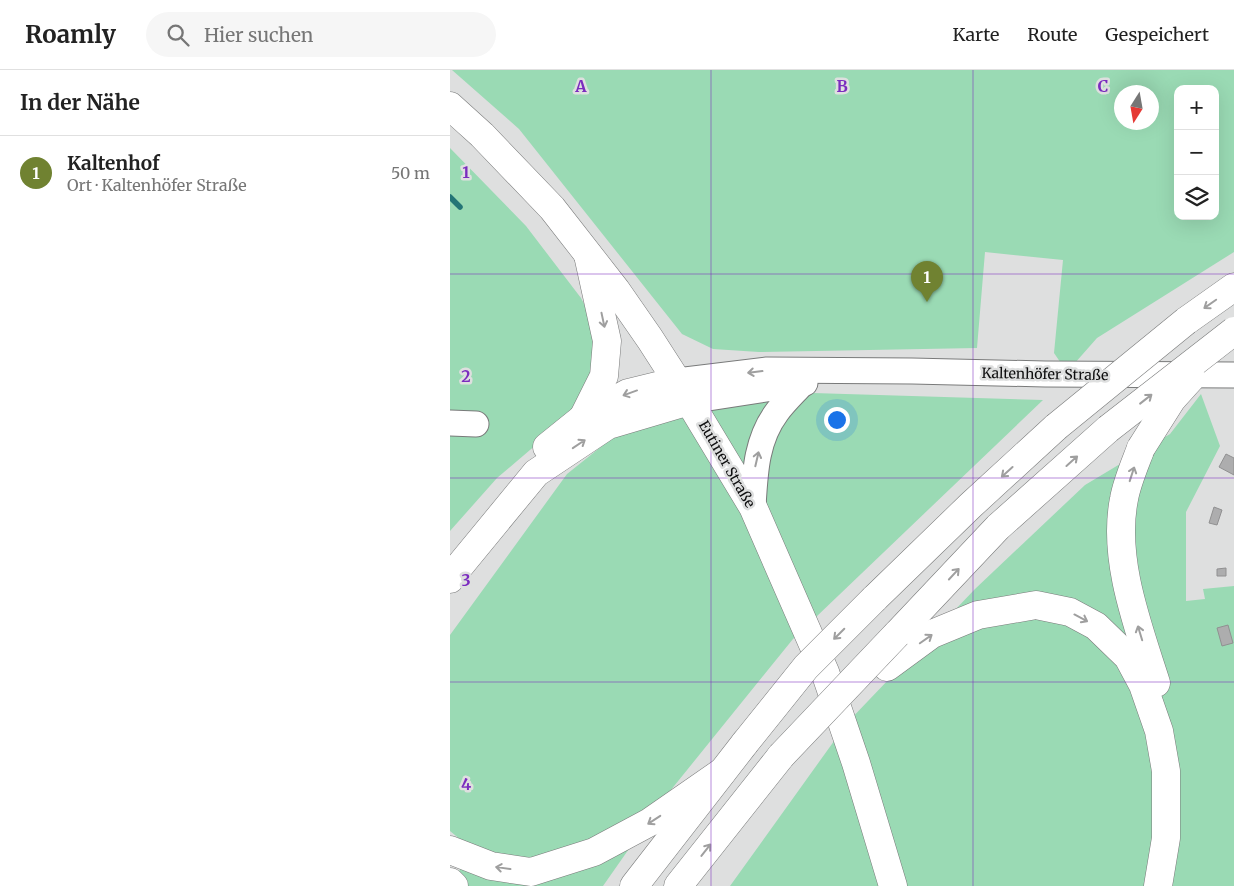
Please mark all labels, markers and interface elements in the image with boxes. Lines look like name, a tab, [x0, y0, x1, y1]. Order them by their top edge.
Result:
search box	[146, 12, 496, 57]
text: Roamly	[25, 19, 116, 50]
icon: search	[164, 21, 192, 49]
text: Hier suchen	[204, 23, 313, 47]
text: Karte	[953, 23, 999, 46]
text: Route	[1027, 23, 1077, 46]
text: Gespeichert	[1105, 23, 1209, 46]
text: A	[574, 76, 587, 96]
text: B	[836, 76, 848, 96]
text: C	[1098, 76, 1108, 96]
north arrow	[1114, 85, 1159, 130]
map controls	[1174, 85, 1219, 220]
button: +	[1174, 85, 1219, 130]
text: In der Nähe	[20, 89, 140, 116]
button: −	[1174, 130, 1219, 175]
text: Kaltenhof	[67, 151, 160, 175]
text: 1	[462, 162, 470, 182]
text: 1	[32, 163, 40, 183]
text: 50 m	[391, 163, 430, 183]
text: Ort · Kaltenhöfer Straße	[67, 175, 247, 195]
button: layers	[1174, 175, 1219, 220]
pin: 1	[911, 261, 943, 302]
one-way arrow	[1203, 299, 1217, 309]
one-way arrow	[598, 311, 608, 327]
street label: Kaltenhöfer Straße	[981, 364, 1109, 384]
text: 2	[461, 366, 471, 386]
one-way arrow	[747, 367, 763, 377]
one-way arrow	[622, 389, 638, 399]
one-way arrow	[1139, 394, 1153, 404]
your location	[824, 407, 850, 433]
street label: Eutiner Straße	[695, 417, 759, 511]
one-way arrow	[572, 439, 586, 449]
one-way arrow	[753, 451, 762, 467]
one-way arrow	[1065, 455, 1078, 467]
one-way arrow	[1001, 466, 1014, 477]
one-way arrow	[1128, 467, 1137, 483]
one-way arrow	[948, 567, 960, 580]
text: 3	[461, 570, 471, 590]
one-way arrow	[1073, 613, 1088, 623]
one-way arrow	[1135, 625, 1145, 641]
one-way arrow	[833, 628, 845, 640]
one-way arrow	[919, 634, 933, 644]
text: 4	[461, 774, 471, 794]
one-way arrow	[647, 815, 661, 825]
one-way arrow	[701, 844, 712, 857]
one-way arrow	[495, 863, 511, 873]

